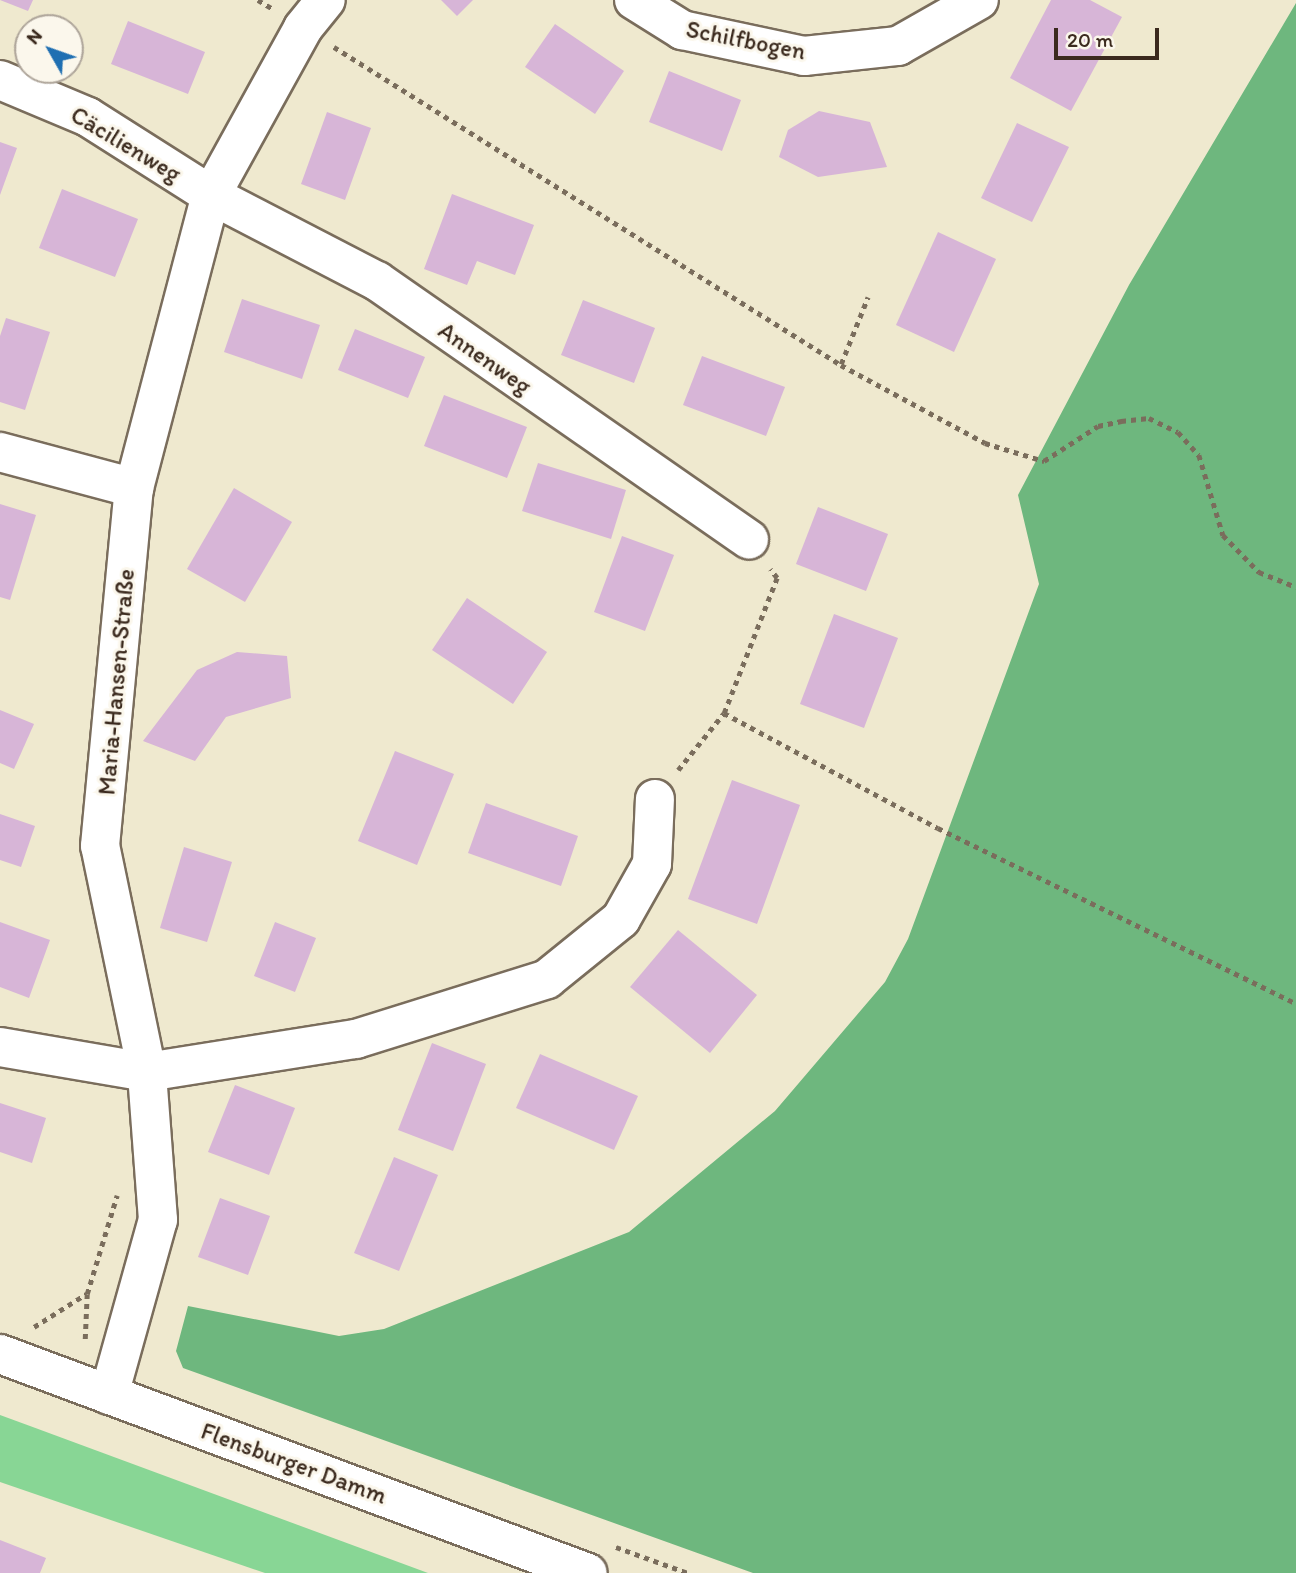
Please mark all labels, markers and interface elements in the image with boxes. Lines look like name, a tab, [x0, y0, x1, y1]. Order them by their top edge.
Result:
north arrow	[14, 14, 84, 84]
street label: Schilfbogen	[684, 14, 808, 66]
scale bar	[1058, 14, 1163, 58]
text: N	[21, 24, 47, 49]
text: 20 m	[1067, 27, 1113, 52]
street label: Cäcilienweg	[66, 100, 186, 188]
street label: Annenweg	[433, 316, 537, 400]
street label: Maria-Hansen-Straße	[92, 568, 140, 796]
street label: Flensburger Damm	[197, 1416, 391, 1510]

